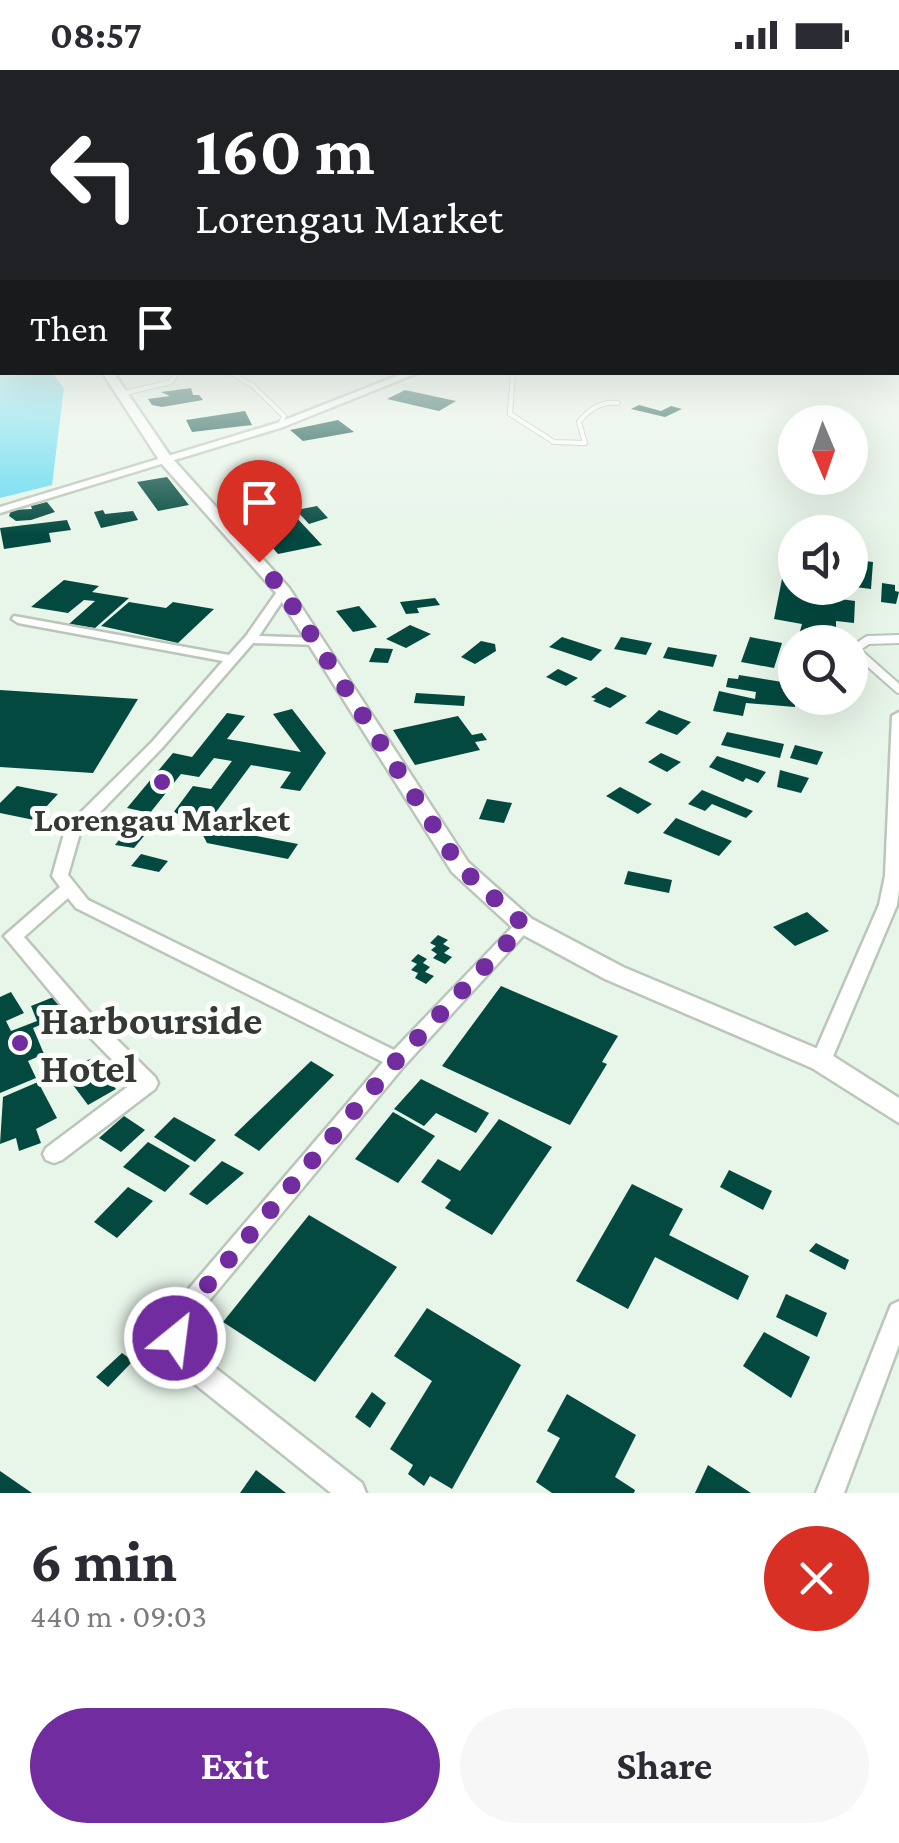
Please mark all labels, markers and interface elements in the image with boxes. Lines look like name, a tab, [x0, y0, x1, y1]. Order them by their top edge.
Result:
text: 08:57	[50, 14, 142, 56]
icon: left	[30, 110, 160, 240]
text: 160 m	[195, 111, 375, 189]
text: Lorengau Market	[195, 193, 503, 243]
icon: arrive	[128, 300, 183, 355]
text: Then	[30, 307, 108, 349]
north arrow	[778, 405, 868, 495]
map controls	[778, 405, 868, 715]
pin	[217, 460, 302, 563]
icon: arrive	[232, 475, 287, 530]
button: sound	[778, 515, 868, 605]
button: search	[778, 625, 868, 715]
marker: Lorengau Market	[151, 771, 173, 793]
place label: Lorengau Market	[34, 800, 291, 839]
place label: Harbourside Hotel	[40, 996, 262, 1091]
marker: Harbourside Hotel	[9, 1032, 31, 1054]
position arrow	[123, 1286, 227, 1390]
button: close	[764, 1526, 869, 1631]
text: 6 min	[30, 1527, 177, 1594]
text: 440 m · 09:03	[30, 1598, 207, 1634]
button: Exit	[30, 1708, 440, 1823]
button: Share	[460, 1708, 869, 1823]

